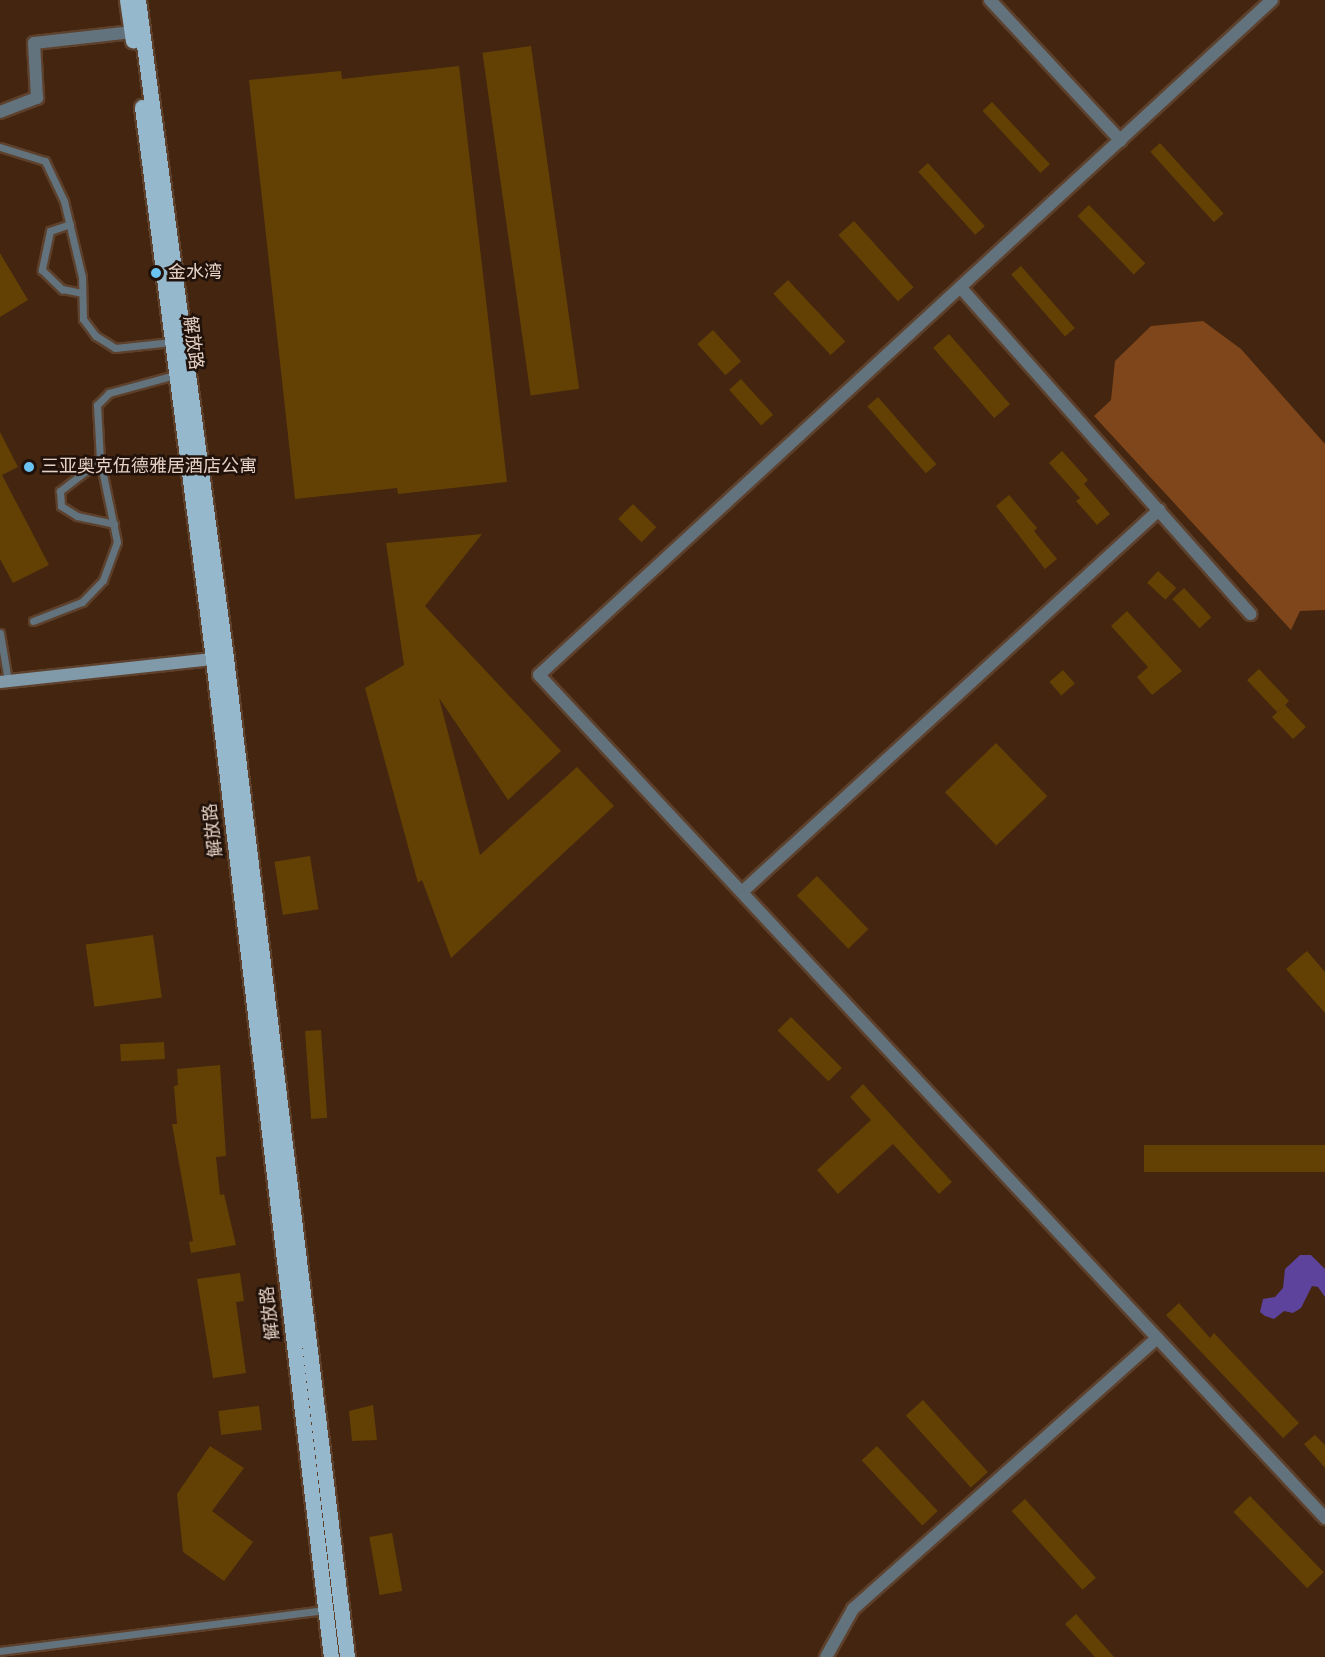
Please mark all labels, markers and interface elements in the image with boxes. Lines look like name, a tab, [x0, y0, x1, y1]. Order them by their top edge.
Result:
place label: 金水湾	[168, 262, 222, 284]
marker: 金水湾	[149, 266, 163, 280]
street label: 解放路	[178, 315, 206, 371]
place label: 三亚奥克伍德雅居酒店公寓	[41, 456, 257, 478]
marker: 三亚奥克伍德雅居酒店公寓	[22, 460, 36, 474]
street label: 解放路	[200, 802, 228, 858]
street label: 解放路	[257, 1285, 285, 1341]

